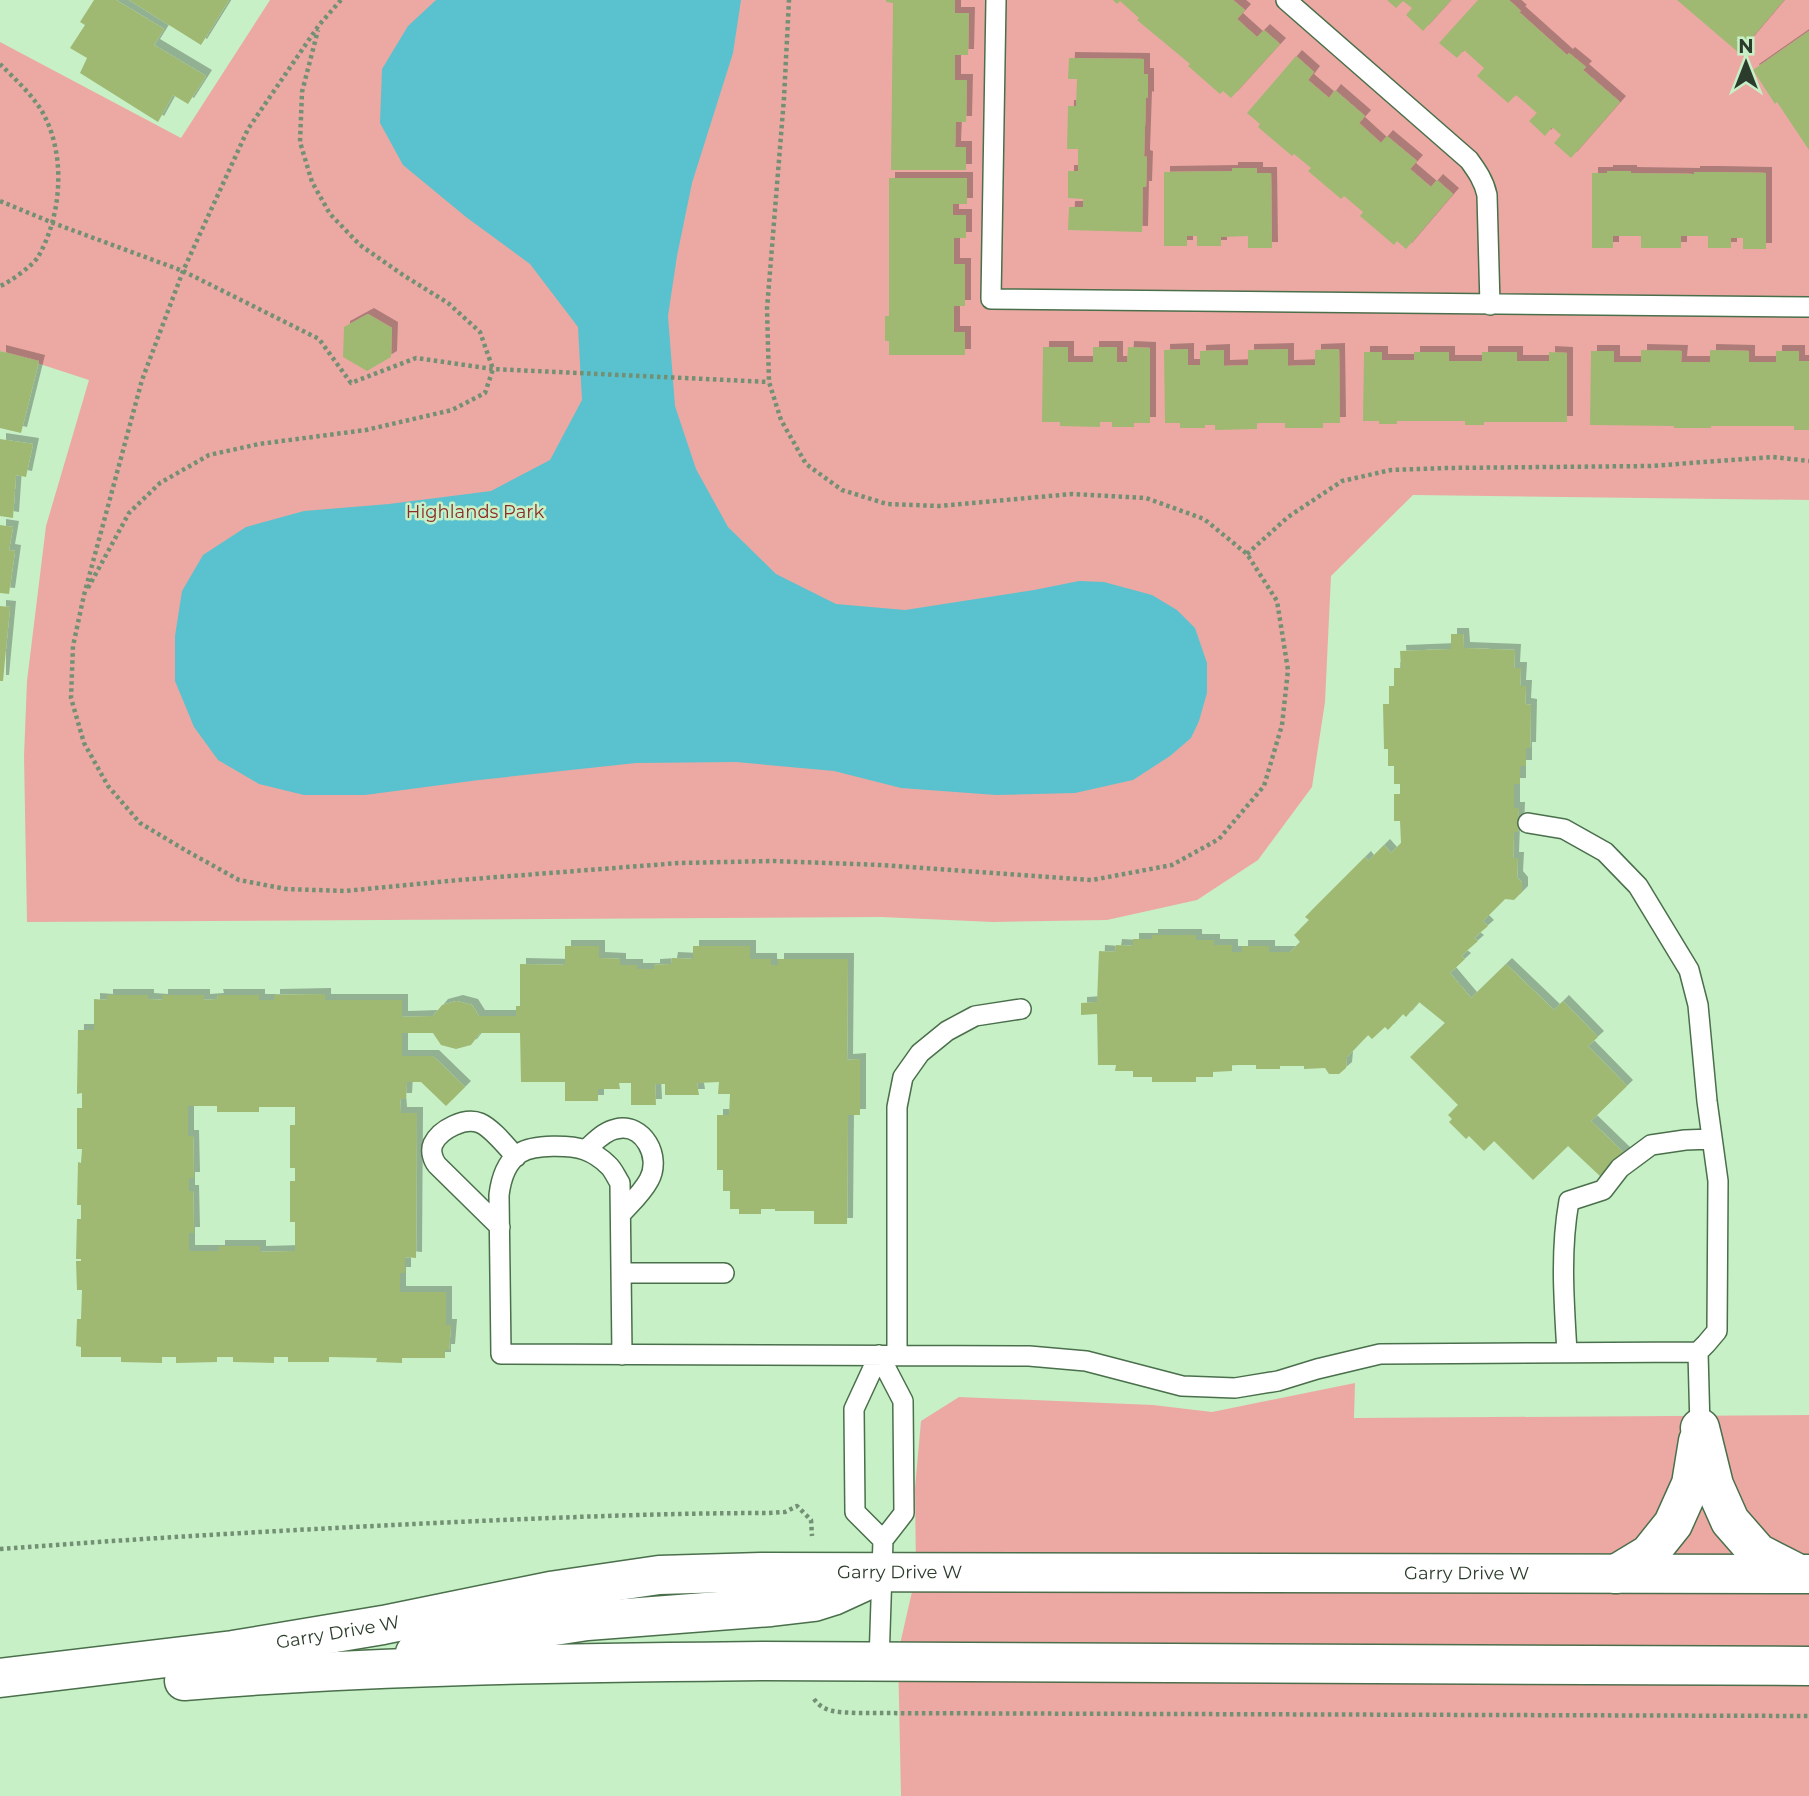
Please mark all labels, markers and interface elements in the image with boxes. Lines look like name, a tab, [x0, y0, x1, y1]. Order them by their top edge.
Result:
north arrow	[1711, 28, 1781, 98]
text: N	[1738, 35, 1754, 58]
park label: Highlands Park	[406, 501, 544, 523]
street label: Garry Drive W	[837, 1561, 962, 1583]
street label: Garry Drive W	[1404, 1562, 1529, 1584]
street label: Garry Drive W	[274, 1611, 402, 1654]

